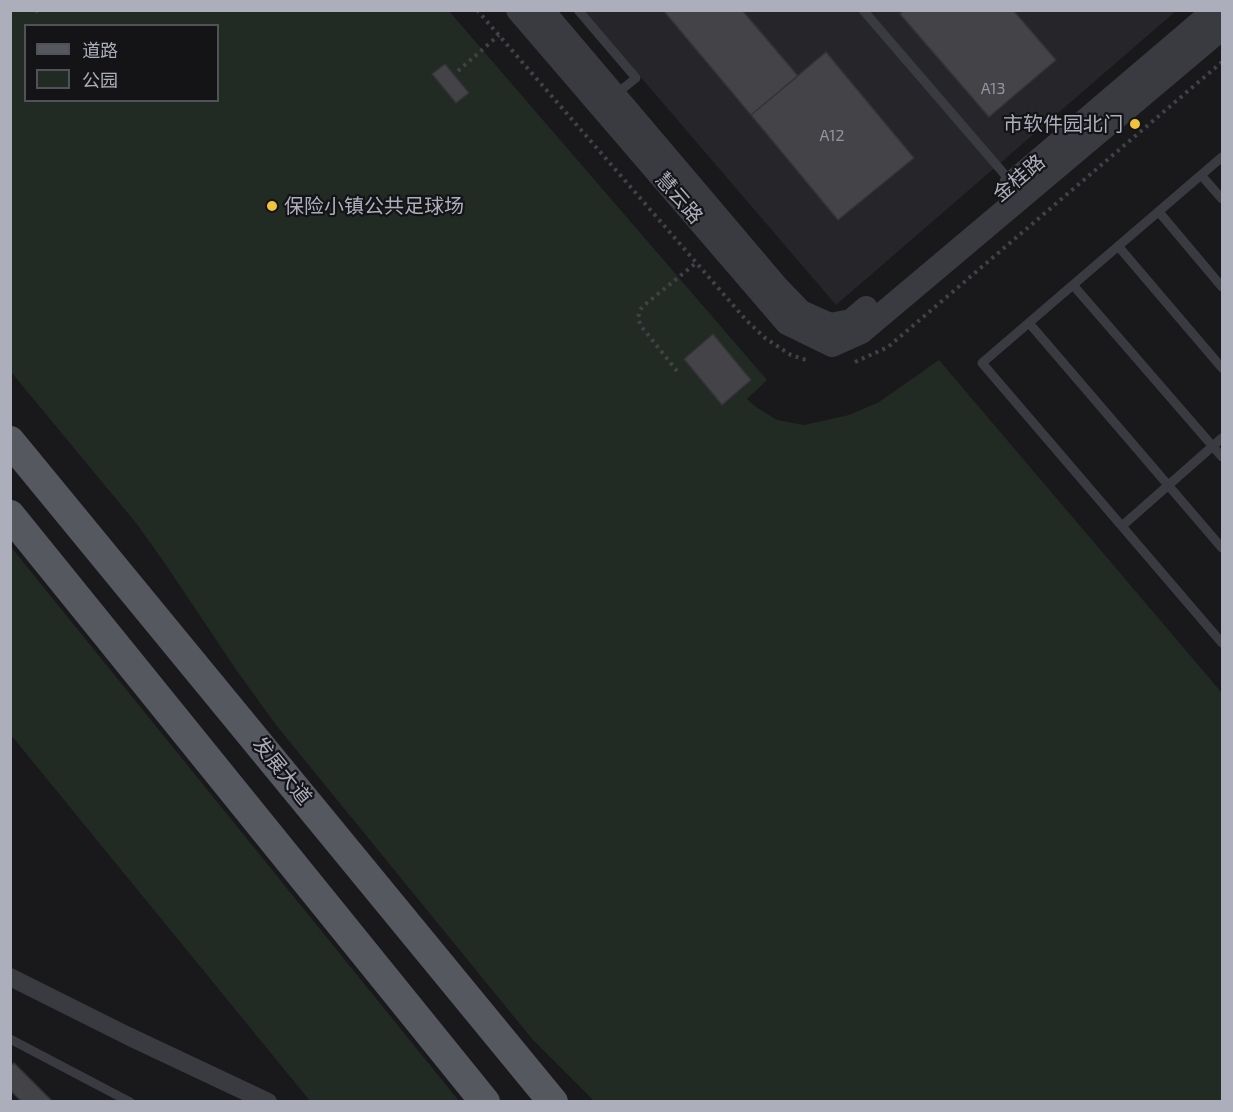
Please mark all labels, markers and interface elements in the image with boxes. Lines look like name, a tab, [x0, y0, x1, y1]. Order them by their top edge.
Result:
legend	[24, 24, 219, 102]
text: 道路	[82, 39, 118, 61]
text: 公园	[82, 69, 118, 91]
house number: A13	[981, 79, 1005, 99]
place label: 市软件园北门	[1003, 112, 1123, 136]
marker: 市软件园北门	[1128, 117, 1142, 131]
house number: A12	[820, 126, 844, 146]
street label: 金桂路	[988, 150, 1050, 206]
street label: 慧云路	[650, 167, 708, 229]
place label: 保险小镇公共足球场	[284, 194, 464, 218]
marker: 保险小镇公共足球场	[265, 199, 279, 213]
street label: 发展大道	[248, 732, 316, 810]

